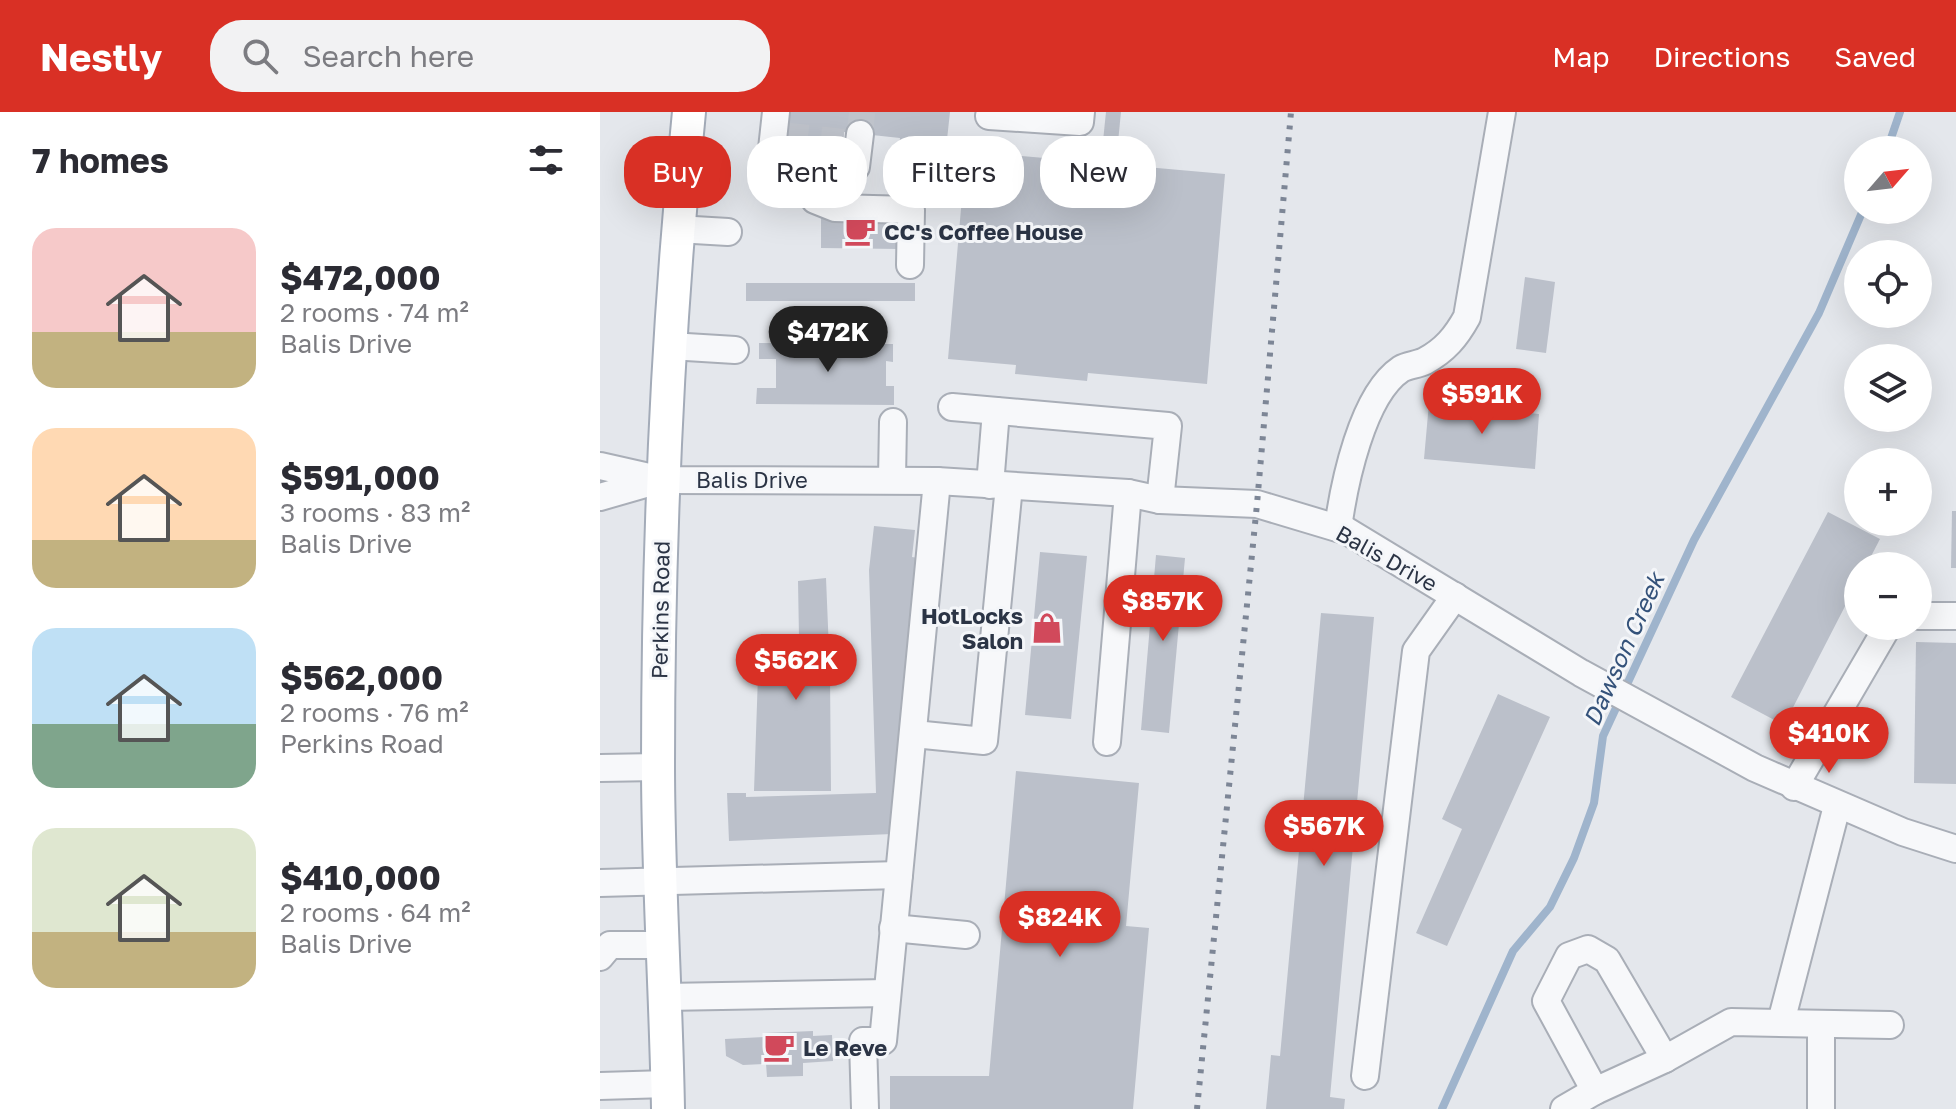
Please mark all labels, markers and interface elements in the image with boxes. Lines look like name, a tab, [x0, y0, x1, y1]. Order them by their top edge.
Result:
search box	[210, 20, 770, 92]
text: Nestly	[40, 34, 162, 79]
icon: search	[238, 34, 282, 78]
text: Search here	[302, 38, 474, 74]
text: Map	[1552, 40, 1609, 73]
text: Directions	[1653, 40, 1790, 73]
text: Saved	[1834, 40, 1916, 73]
chip: Buy	[624, 136, 731, 208]
chip: Rent	[747, 136, 867, 208]
chip: Filters	[883, 136, 1024, 208]
chip: New	[1040, 136, 1156, 208]
north arrow	[1844, 136, 1932, 224]
map controls	[1844, 136, 1932, 640]
icon: filters	[524, 138, 568, 182]
text: 7 homes	[32, 140, 169, 180]
cafe icon: CC's Coffee House	[843, 214, 877, 248]
place label: CC's Coffee House	[884, 218, 1083, 245]
button: locate	[1844, 240, 1932, 328]
text: $472,000	[280, 257, 440, 297]
icon: home	[96, 260, 192, 356]
text: 2 rooms · 74 m²	[280, 297, 469, 328]
pin: $472K	[772, 306, 884, 374]
text: $472K	[787, 316, 869, 347]
text: Balis Drive	[280, 328, 412, 359]
button: layers	[1844, 344, 1932, 432]
pin: $591K	[1426, 368, 1538, 436]
text: $591K	[1441, 378, 1523, 409]
button: +	[1844, 448, 1932, 536]
text: $591,000	[280, 457, 440, 497]
icon: home	[96, 460, 192, 556]
street label: Balis Drive	[696, 466, 808, 493]
text: 3 rooms · 83 m²	[280, 497, 470, 528]
street label: Balis Drive	[1332, 519, 1442, 597]
text: Balis Drive	[280, 528, 412, 559]
street label: Perkins Road	[645, 541, 675, 679]
button: −	[1844, 552, 1932, 640]
water label: Dawson Creek	[1576, 566, 1671, 730]
pin: $857K	[1107, 575, 1219, 643]
text: $857K	[1122, 585, 1204, 616]
place label: HotLocks Salon	[921, 602, 1023, 654]
shop icon: HotLocks Salon	[1030, 611, 1064, 645]
pin: $562K	[740, 634, 852, 702]
text: $562K	[754, 644, 838, 675]
text: $562,000	[280, 657, 443, 697]
icon: home	[96, 660, 192, 756]
text: 2 rooms · 76 m²	[280, 697, 469, 728]
pin: $410K	[1773, 707, 1885, 775]
text: $410K	[1788, 717, 1870, 748]
text: Perkins Road	[280, 728, 444, 759]
pin: $567K	[1268, 800, 1380, 868]
text: $567K	[1283, 810, 1365, 841]
text: $410,000	[280, 857, 441, 897]
icon: home	[96, 860, 192, 956]
pin: $824K	[1004, 891, 1116, 959]
text: 2 rooms · 64 m²	[280, 897, 471, 928]
text: $824K	[1017, 901, 1103, 932]
text: Balis Drive	[280, 928, 412, 959]
cafe icon: Le Reve	[762, 1030, 796, 1064]
place label: Le Reve	[803, 1034, 887, 1061]

